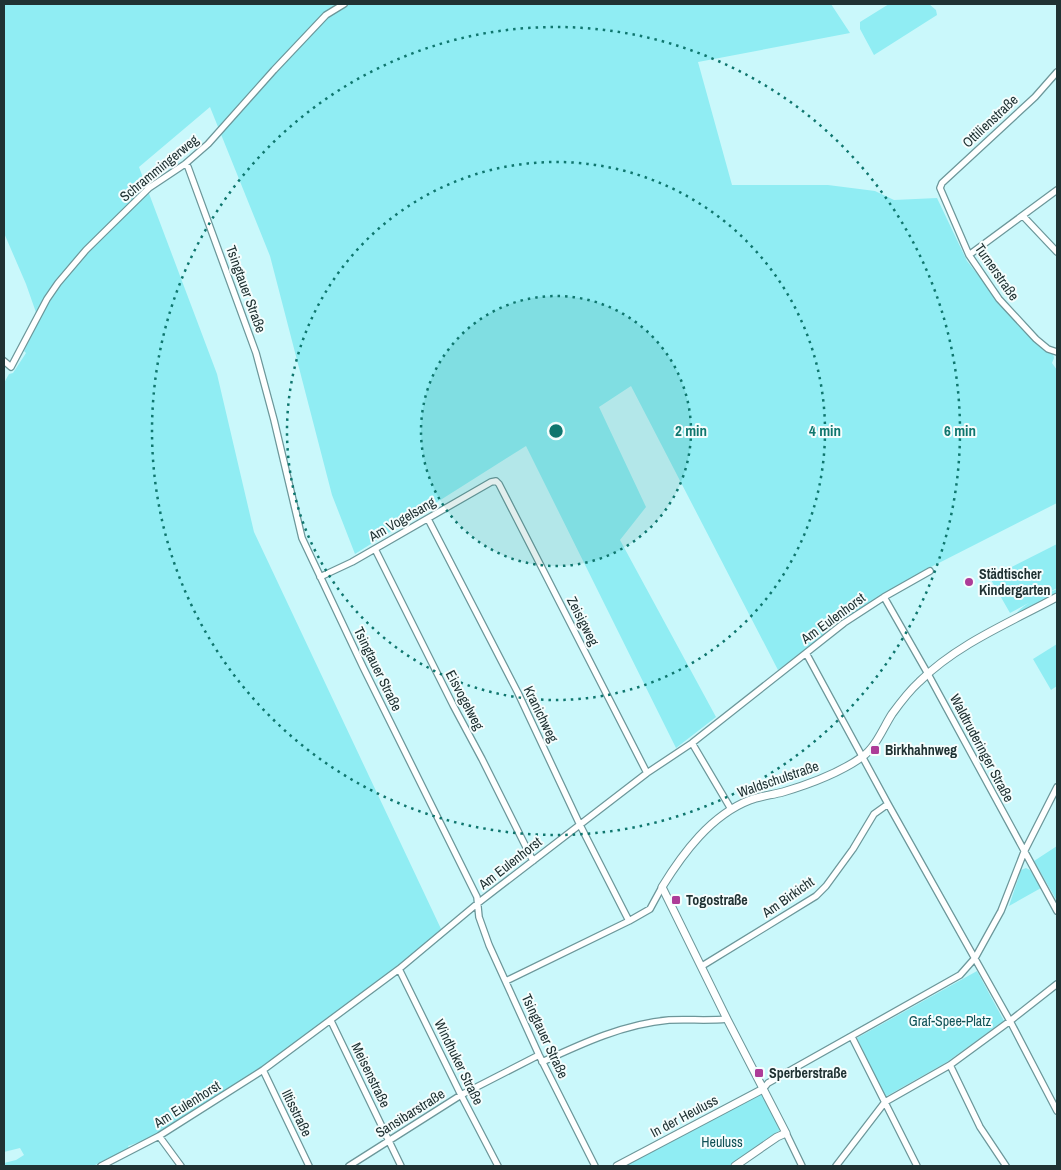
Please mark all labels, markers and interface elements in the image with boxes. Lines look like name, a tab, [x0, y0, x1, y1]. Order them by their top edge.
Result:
street label: Ottilienstraße	[958, 91, 1022, 151]
street label: Schrammingerweg	[116, 130, 203, 205]
street label: Turnerstraße	[971, 240, 1023, 304]
street label: Tsingtauer Straße	[222, 243, 270, 335]
text: 2 min	[675, 420, 707, 441]
text: 4 min	[809, 420, 841, 441]
text: 6 min	[944, 420, 976, 441]
centre of rings	[547, 422, 565, 440]
street label: Am Vogelsang	[365, 492, 439, 546]
place label: Städtischer Kindergarten	[979, 565, 1050, 599]
marker: Städtischer Kindergarten	[963, 576, 975, 588]
street label: Am Eulenhorst	[796, 589, 869, 648]
street label: Zeisigweg	[563, 593, 603, 649]
street label: Tsingtauer Straße	[350, 624, 406, 714]
street label: Eisvogelweg	[442, 667, 489, 733]
street label: Kranichweg	[520, 683, 563, 746]
street label: Waldtruderinger Straße	[946, 691, 1018, 805]
place label: Birkhahnweg	[885, 741, 957, 759]
marker: Birkhahnweg	[869, 744, 881, 756]
street label: Waldschulstraße	[735, 757, 821, 801]
street label: Am Eulenhorst	[474, 833, 545, 894]
street label: Am Birkicht	[758, 873, 817, 922]
place label: Togostraße	[686, 891, 748, 909]
marker: Togostraße	[670, 894, 682, 906]
street label: Tsingtauer Straße	[517, 991, 573, 1081]
park label: Graf-Spee-Platz	[909, 1012, 991, 1030]
street label: Windhuker Straße	[430, 1016, 488, 1108]
street label: Meisenstraße	[348, 1040, 394, 1110]
place label: Sperberstraße	[769, 1064, 847, 1082]
marker: Sperberstraße	[753, 1067, 765, 1079]
street label: Am Eulenhorst	[149, 1076, 224, 1132]
street label: Sansibarstraße	[372, 1085, 448, 1141]
street label: Iltisstraße	[278, 1086, 316, 1140]
street label: In der Heuluss	[647, 1091, 721, 1141]
park label: Heuluss	[701, 1134, 743, 1150]

